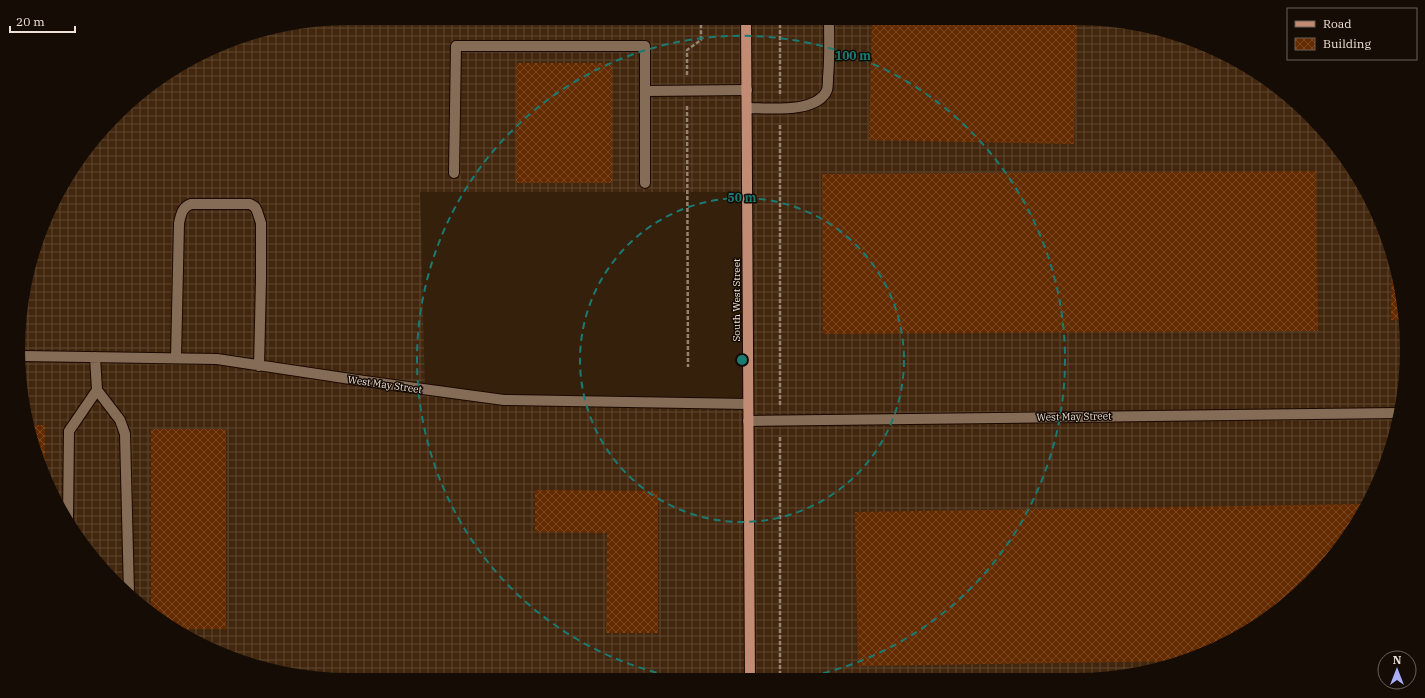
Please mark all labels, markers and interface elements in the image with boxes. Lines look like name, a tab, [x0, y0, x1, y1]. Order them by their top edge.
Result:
scale bar	[10, 8, 75, 34]
legend	[1287, 8, 1417, 60]
text: 20 m	[16, 14, 45, 29]
text: Road	[1323, 16, 1352, 31]
text: Building	[1323, 36, 1371, 51]
text: 100 m	[835, 48, 871, 63]
text: 50 m	[728, 190, 757, 205]
street label: South West Street	[730, 258, 743, 342]
centre of rings	[735, 353, 749, 367]
street label: West May Street	[347, 373, 423, 396]
street label: West May Street	[1036, 409, 1112, 424]
north arrow	[1377, 650, 1417, 690]
text: N	[1393, 653, 1402, 667]

